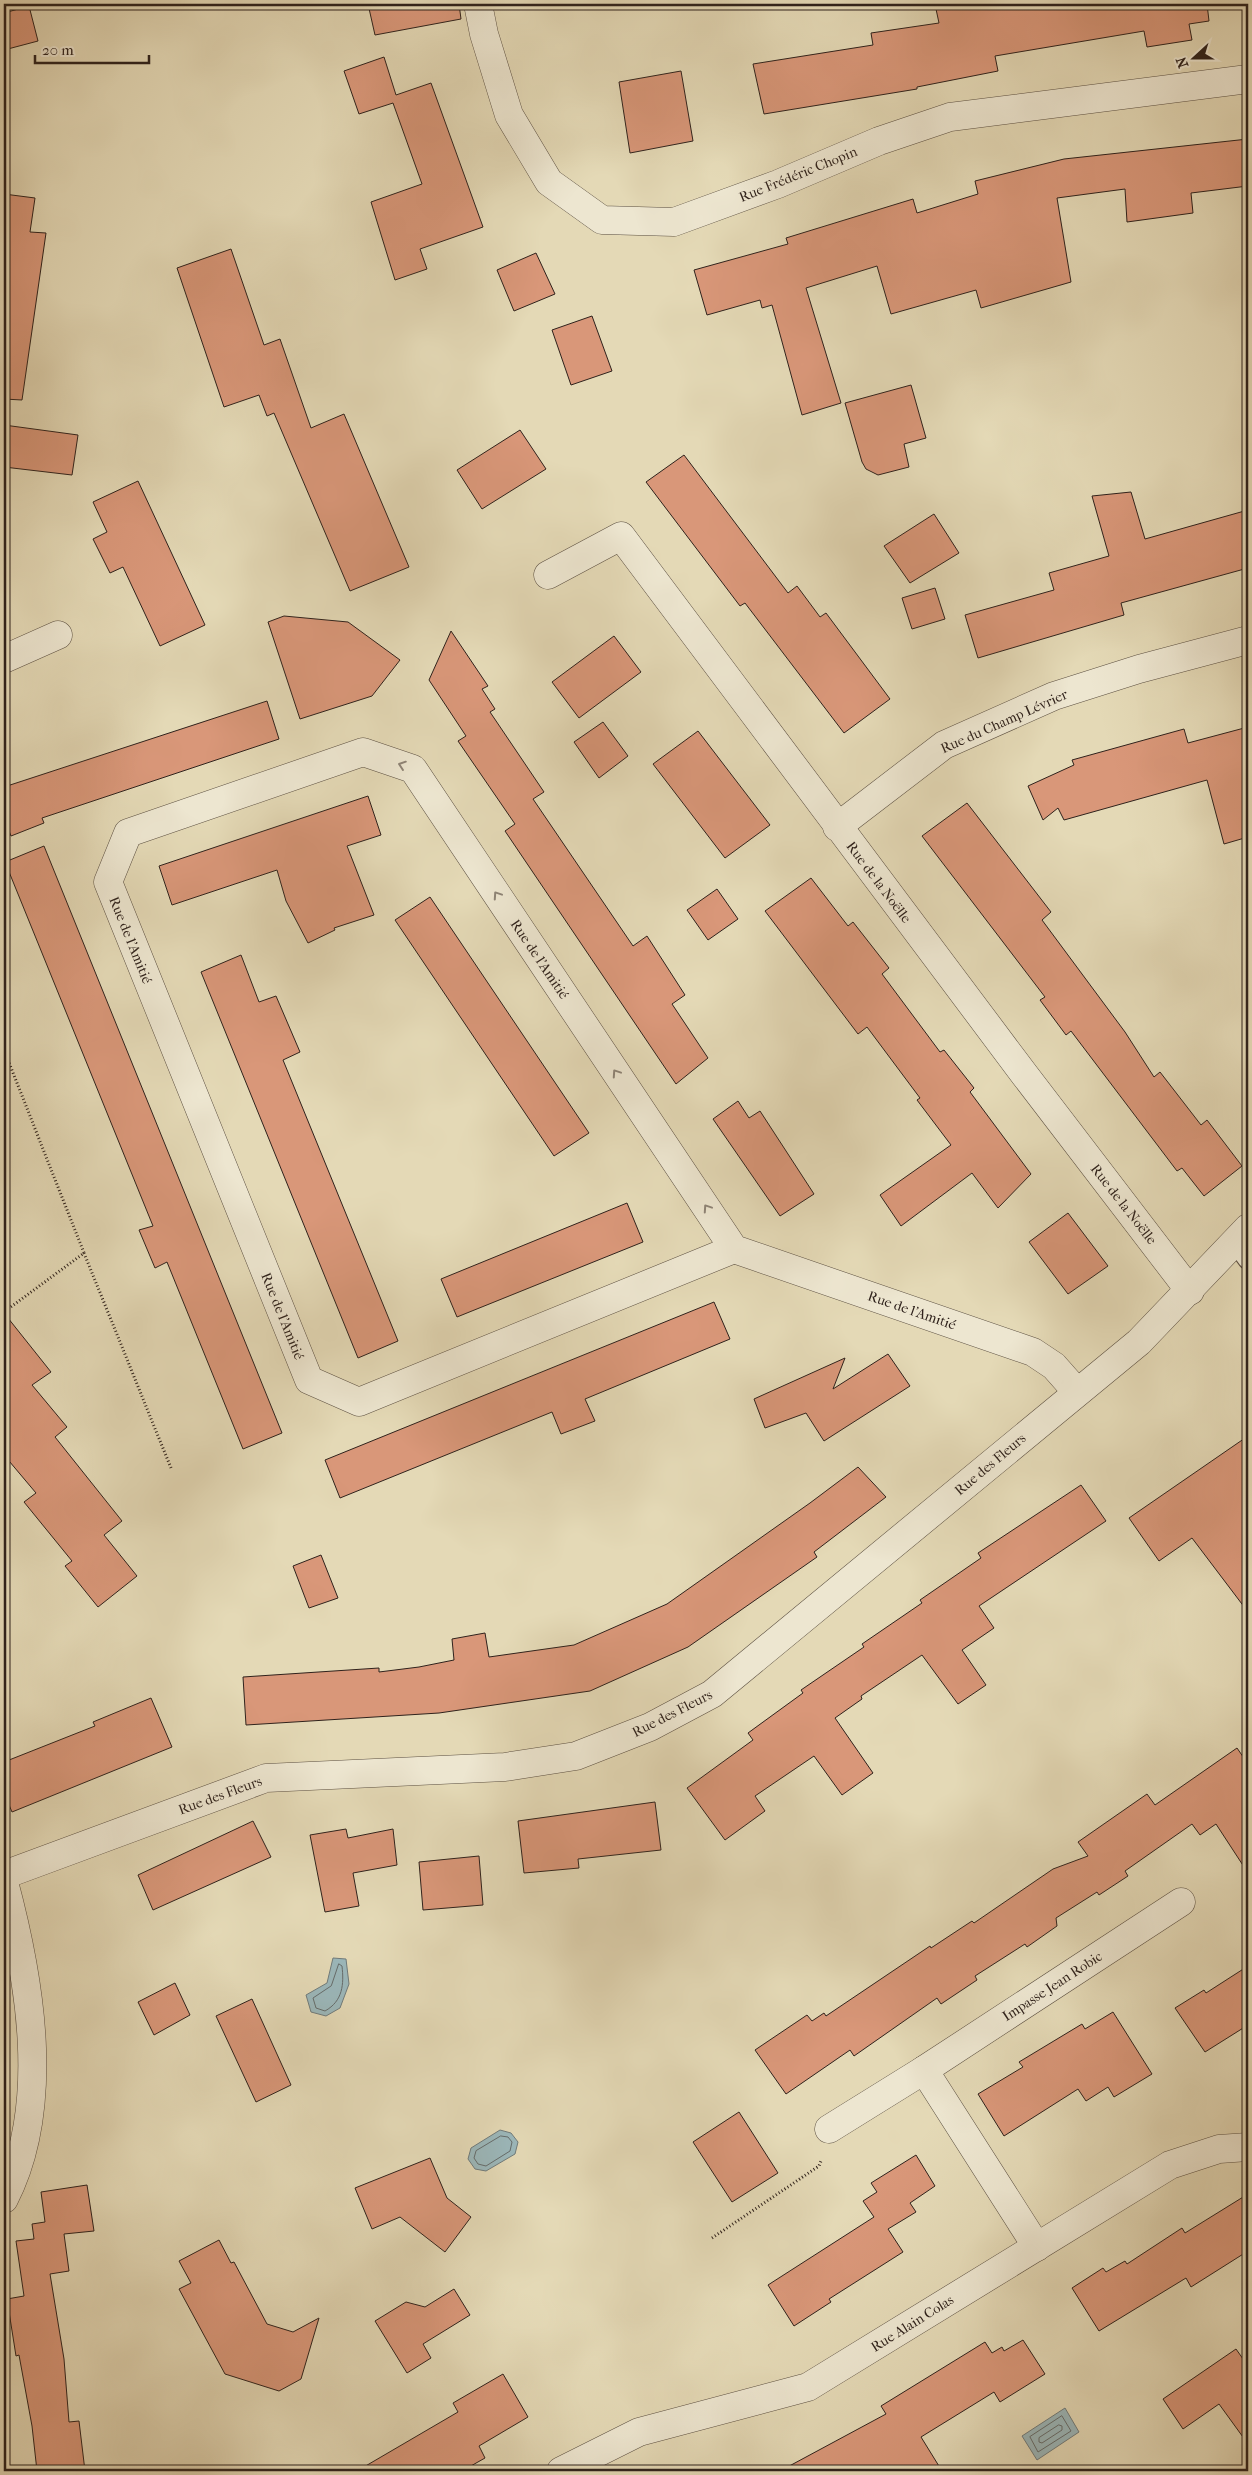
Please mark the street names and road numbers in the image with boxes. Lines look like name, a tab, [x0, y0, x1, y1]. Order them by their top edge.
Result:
street label: Rue Frédéric Chopin	[737, 143, 860, 206]
street label: Rue du Champ Lévrier	[938, 686, 1070, 757]
street label: Rue de la Noëlle	[842, 838, 915, 926]
street label: Rue de l'Amitié	[105, 894, 156, 986]
street label: Rue de l'Amitié	[507, 916, 572, 1002]
street label: Rue de la Noëlle	[1087, 1161, 1160, 1248]
street label: Rue de l'Amitié	[257, 1270, 308, 1362]
street label: Rue de l'Amitié	[865, 1287, 958, 1334]
street label: Rue des Fleurs	[951, 1430, 1029, 1499]
street label: Rue des Fleurs	[629, 1686, 715, 1741]
street label: Rue des Fleurs	[176, 1772, 264, 1818]
street label: Impasse Jean Robic	[999, 1948, 1105, 2025]
street label: Rue Alain Colas	[868, 2291, 957, 2356]

